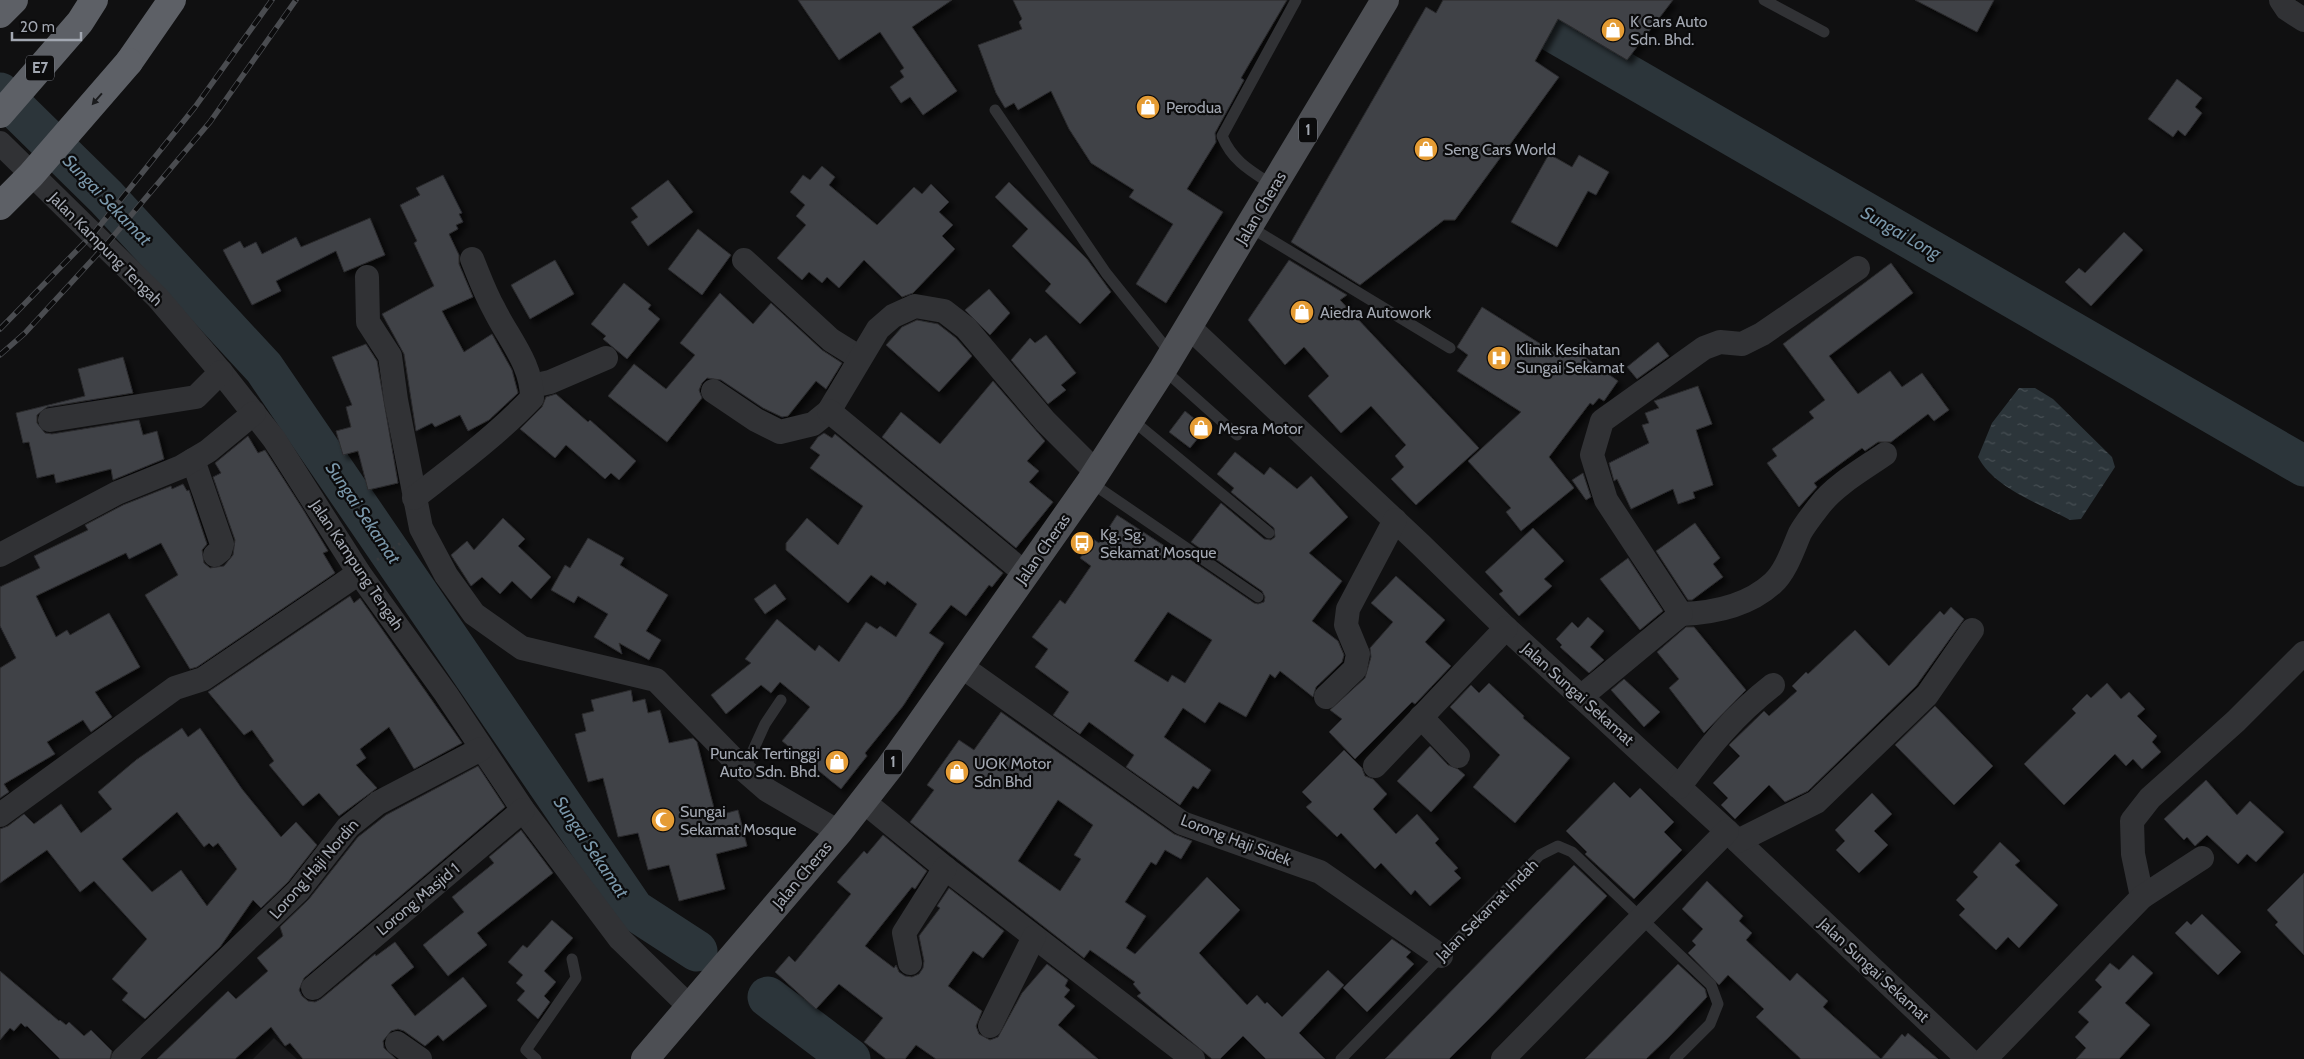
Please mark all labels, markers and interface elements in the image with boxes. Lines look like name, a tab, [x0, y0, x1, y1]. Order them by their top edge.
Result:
scale bar	[12, 10, 81, 42]
place label: K Cars Auto Sdn. Bhd.	[1630, 12, 1708, 49]
shop icon: K Cars Auto Sdn. Bhd.	[1600, 17, 1626, 43]
text: 20 m	[20, 18, 55, 36]
road number: E7	[26, 56, 54, 80]
one-way arrow	[91, 92, 102, 105]
shop icon: Perodua	[1135, 94, 1161, 120]
place label: Perodua	[1166, 98, 1222, 117]
road number: 1	[1299, 118, 1317, 142]
shop icon: Seng Cars World	[1413, 136, 1439, 162]
place label: Seng Cars World	[1444, 140, 1556, 159]
water label: Sungai Sekamat	[58, 150, 156, 251]
street label: Jalan Cheras	[1231, 168, 1290, 249]
street label: Jalan Kampung Tengah	[45, 188, 167, 310]
water label: Sungai Long	[1857, 201, 1945, 265]
shop icon: Aiedra Autowork	[1289, 299, 1315, 325]
place label: Aiedra Autowork	[1320, 303, 1432, 322]
place label: Klinik Kesihatan Sungai Sekamat	[1516, 340, 1625, 377]
hospital icon: Klinik Kesihatan Sungai Sekamat	[1486, 345, 1512, 371]
shop icon: Mesra Motor	[1188, 415, 1214, 441]
place label: Mesra Motor	[1218, 419, 1303, 438]
water label: Sungai Sekamat	[321, 458, 405, 569]
street label: Jalan Kampung Tengah	[306, 495, 408, 634]
street label: Jalan Cheras	[1011, 510, 1074, 589]
place label: Kg. Sg. Sekamat Mosque	[1100, 525, 1217, 562]
bus stop icon: Kg. Sg. Sekamat Mosque	[1069, 530, 1095, 556]
street label: Jalan Sungai Sekamat	[1517, 638, 1638, 750]
place label: Puncak Tertinggi Auto Sdn. Bhd.	[710, 744, 820, 781]
shop icon: Puncak Tertinggi Auto Sdn. Bhd.	[824, 749, 850, 775]
road number: 1	[884, 750, 902, 774]
place label: UOK Motor Sdn Bhd	[974, 754, 1052, 791]
shop icon: UOK Motor Sdn Bhd	[944, 759, 970, 785]
water label: Sungai Sekamat	[549, 792, 633, 903]
place label: Sungai Sekamat Mosque	[680, 802, 797, 839]
mosque icon: Sungai Sekamat Mosque	[650, 807, 676, 833]
street label: Lorong Haji Sidek	[1178, 810, 1295, 870]
street label: Lorong Haji Nordin	[266, 815, 363, 923]
street label: Jalan Cheras	[768, 837, 836, 913]
street label: Jalan Sekamat Indah	[1431, 855, 1542, 966]
street label: Lorong Masjid 1	[373, 859, 463, 939]
street label: Jalan Sungai Sekamat	[1814, 913, 1934, 1026]

